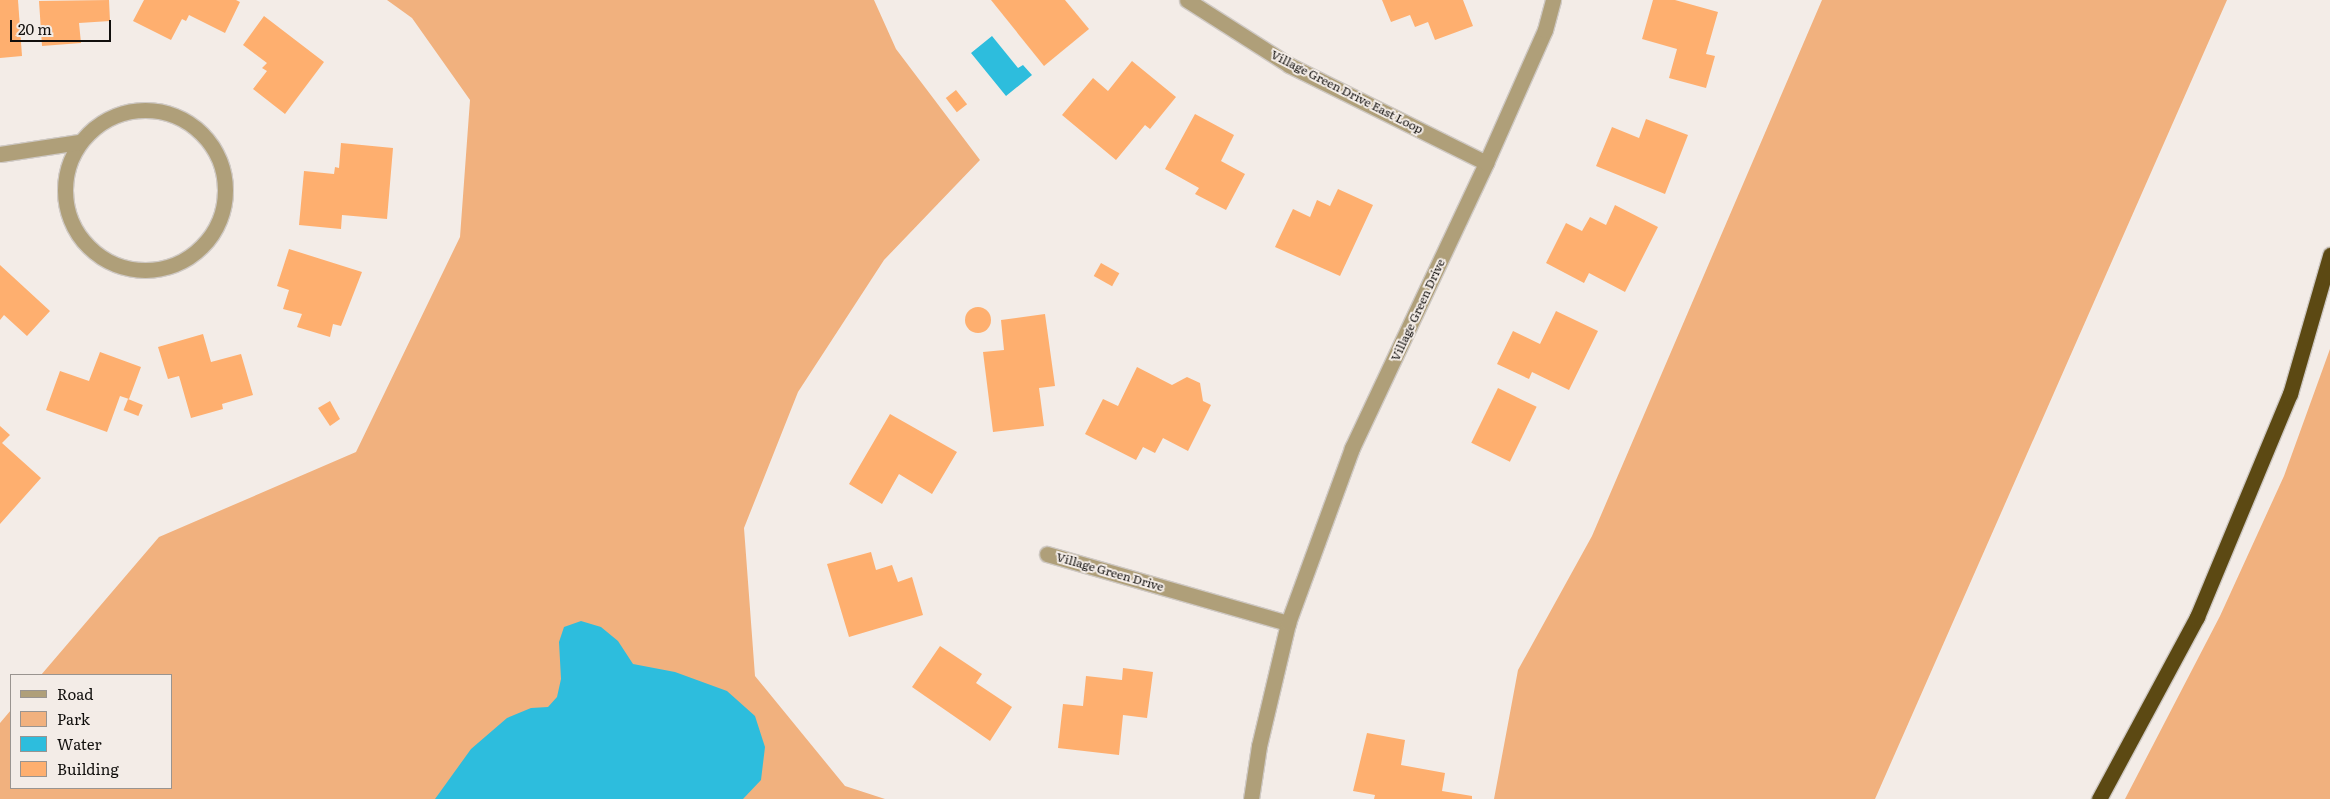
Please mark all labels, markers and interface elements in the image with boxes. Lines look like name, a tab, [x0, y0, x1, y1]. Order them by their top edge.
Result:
scale bar	[12, 10, 114, 42]
text: 20 m	[18, 17, 52, 40]
street label: Village Green Drive East Loop	[1268, 47, 1426, 137]
street label: Village Green Drive	[1388, 257, 1448, 363]
street label: Village Green Drive	[1055, 550, 1165, 594]
legend	[10, 674, 172, 789]
text: Road	[57, 682, 93, 705]
text: Park	[57, 707, 90, 730]
text: Water	[57, 732, 102, 755]
text: Building	[57, 757, 119, 780]

